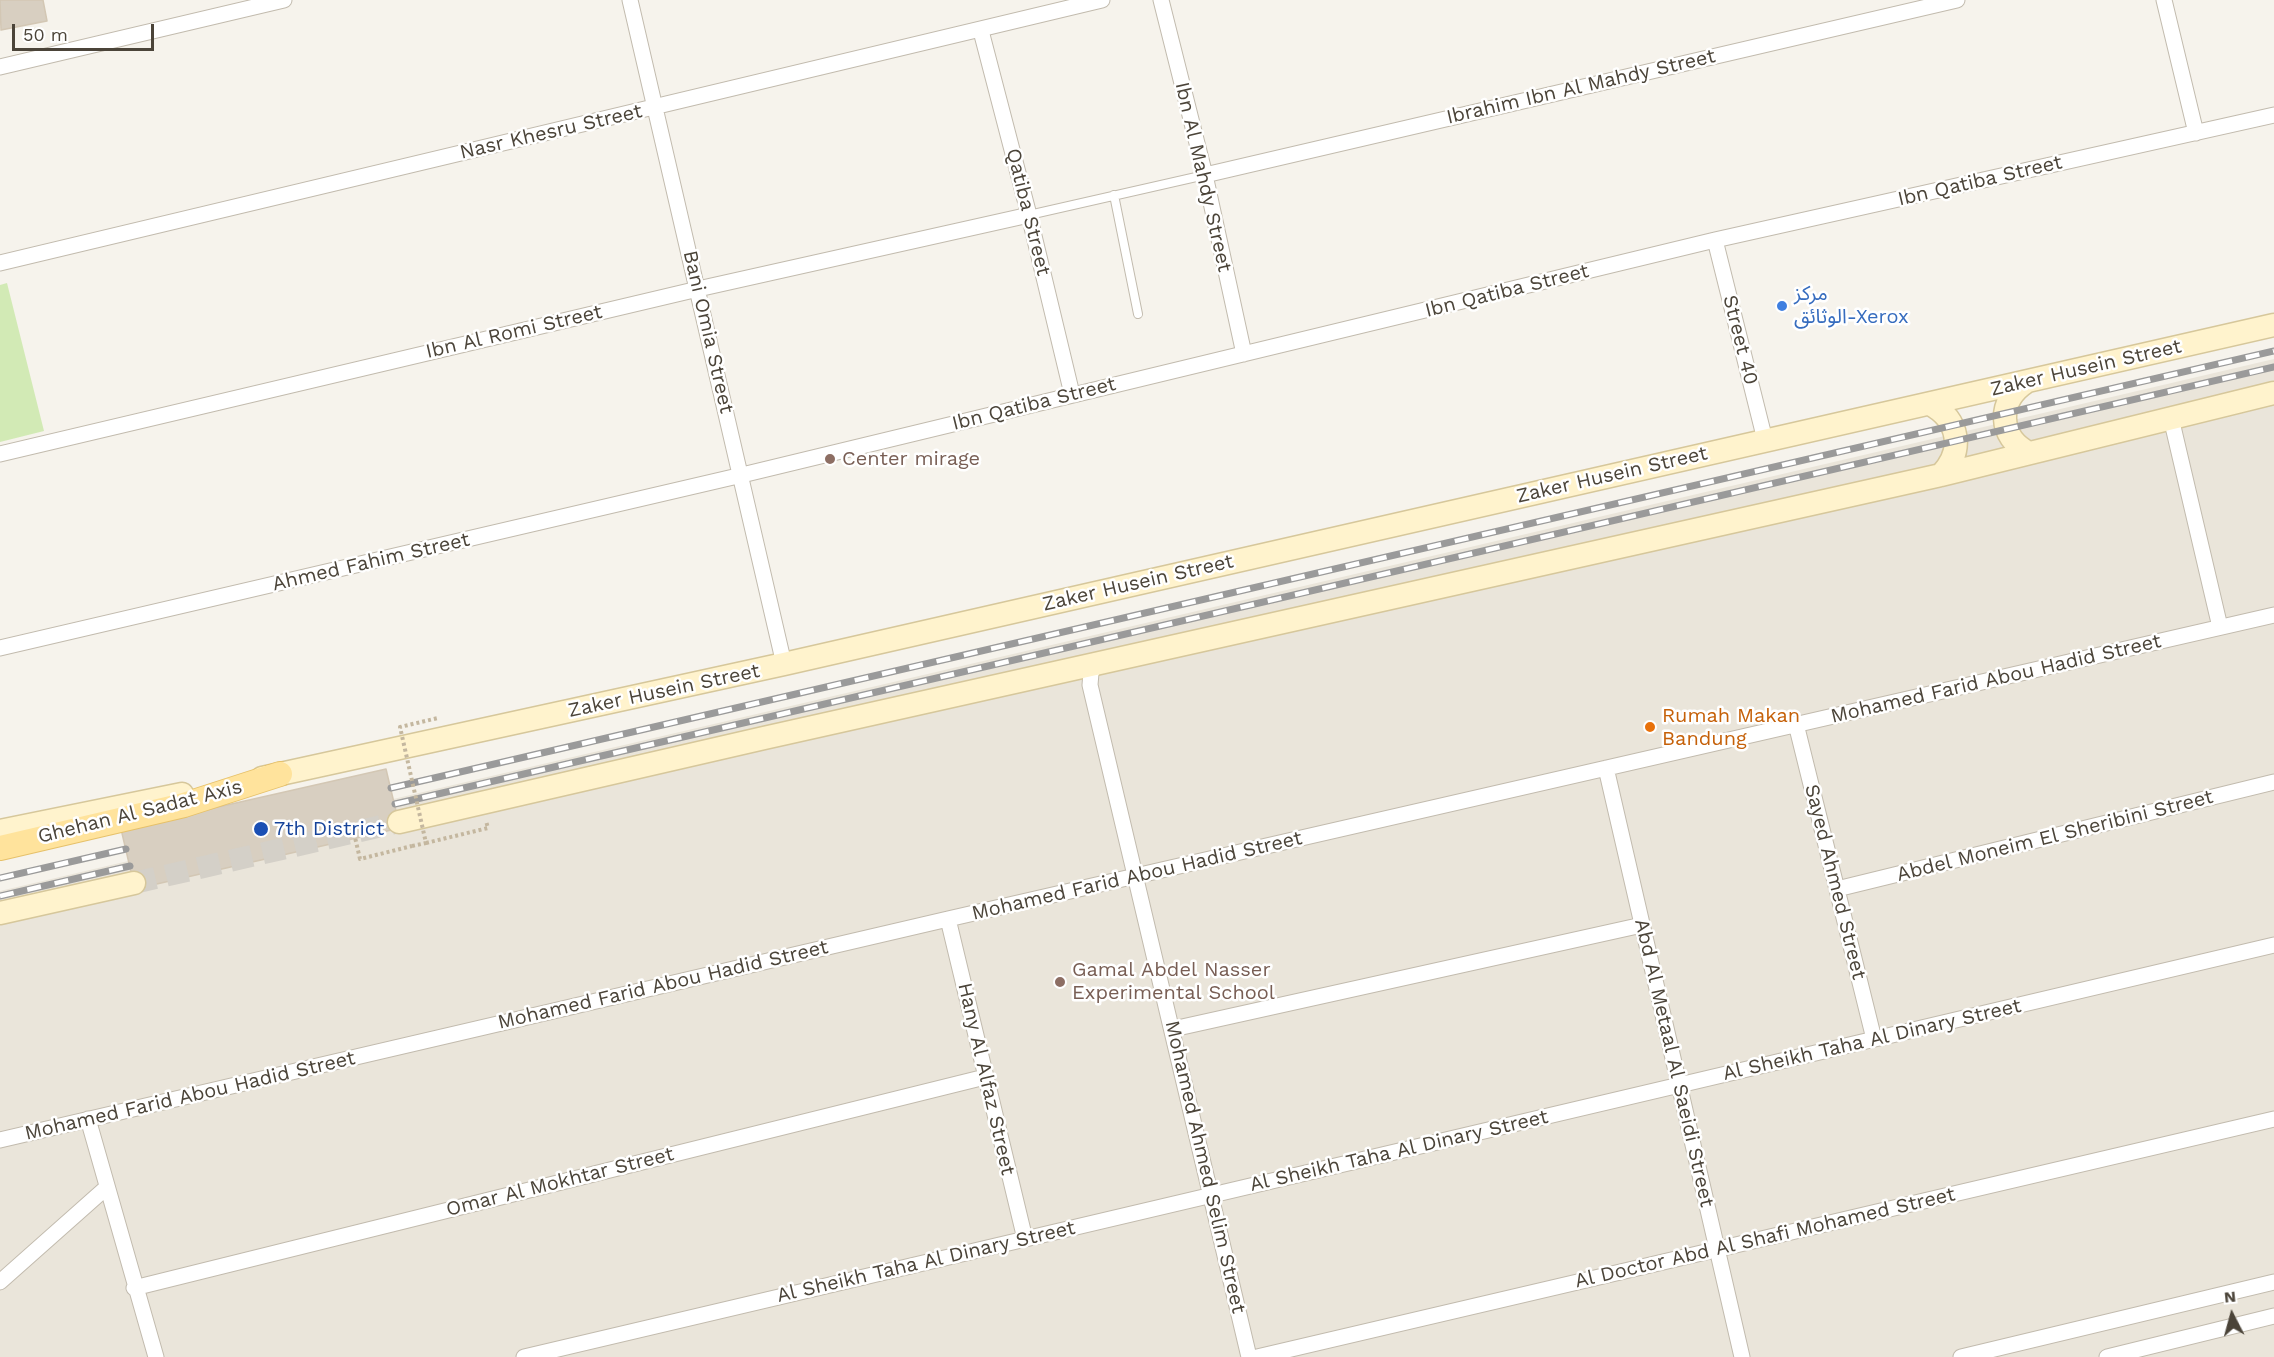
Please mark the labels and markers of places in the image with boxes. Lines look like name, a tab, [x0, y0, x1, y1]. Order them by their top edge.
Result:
place label: مركز الوثائق-Xerox	[1794, 282, 1909, 329]
marker: مركز الوثائق-Xerox	[1775, 299, 1789, 313]
place label: Center mirage	[842, 447, 980, 471]
marker: Center mirage	[823, 452, 837, 466]
place label: Rumah Makan Bandung	[1662, 704, 1800, 751]
marker: Rumah Makan Bandung	[1643, 720, 1657, 734]
place label: 7th District	[274, 817, 384, 841]
marker: 7th District	[252, 820, 270, 838]
place label: Gamal Abdel Nasser Experimental School	[1072, 958, 1275, 1005]
marker: Gamal Abdel Nasser Experimental School	[1053, 975, 1067, 989]

